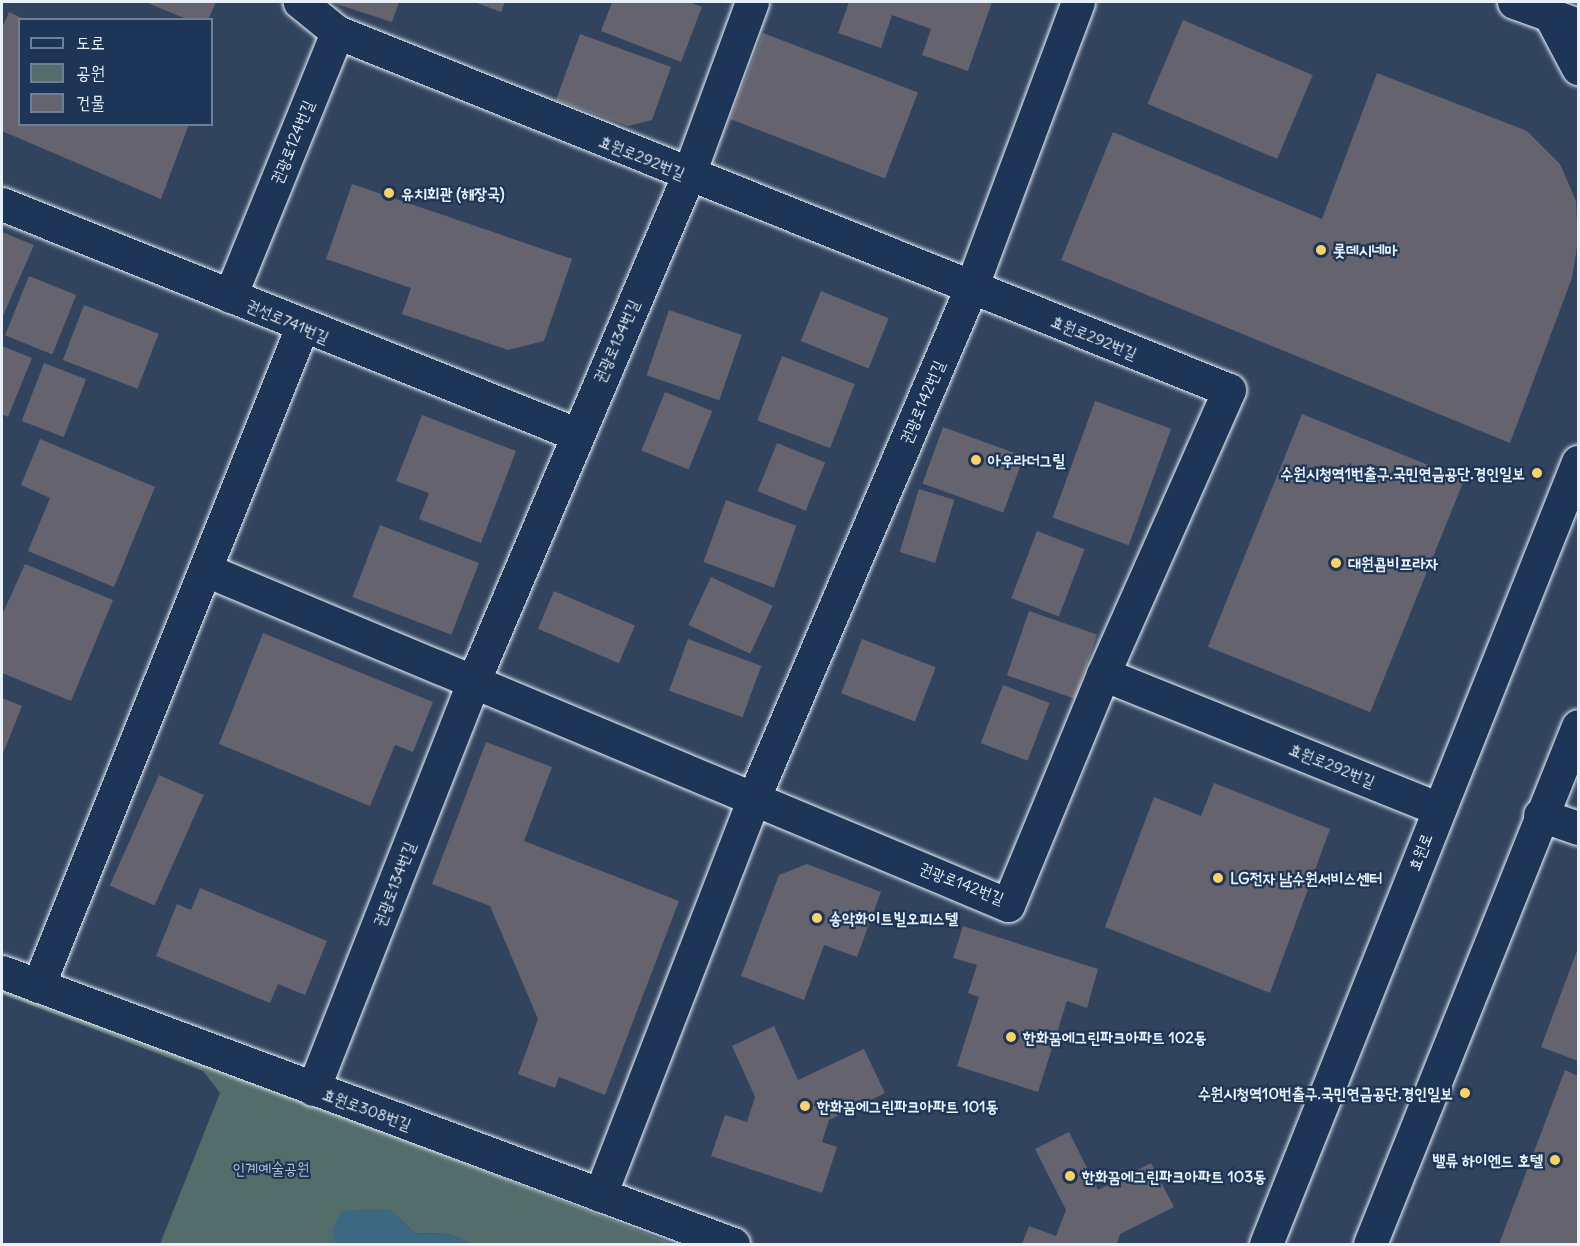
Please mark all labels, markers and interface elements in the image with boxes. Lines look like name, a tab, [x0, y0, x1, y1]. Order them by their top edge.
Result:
legend	[18, 18, 213, 126]
text: 도로	[76, 31, 105, 54]
text: 공원	[76, 61, 105, 84]
text: 건물	[76, 91, 105, 114]
street label: 권광로124번길	[267, 97, 317, 187]
street label: 효원로292번길	[596, 131, 688, 183]
place label: 유치회관 (해장국)	[401, 183, 505, 203]
marker: 유치회관 (해장국)	[382, 186, 396, 200]
place label: 롯데시네마	[1333, 240, 1397, 260]
marker: 롯데시네마	[1314, 243, 1328, 257]
street label: 권선로741번길	[244, 295, 332, 347]
street label: 권광로134번길	[589, 296, 643, 386]
street label: 효원로292번길	[1048, 311, 1140, 363]
street label: 권광로142번길	[896, 357, 948, 447]
place label: 아우라더그릴	[988, 450, 1065, 470]
marker: 아우라더그릴	[969, 453, 983, 467]
place label: 수원시청역1번출구.국민연금공단.경인일보	[1280, 463, 1525, 483]
marker: 수원시청역1번출구.국민연금공단.경인일보	[1530, 466, 1544, 480]
place label: 대원콤비프라자	[1348, 553, 1438, 573]
marker: 대원콤비프라자	[1329, 556, 1343, 570]
street label: 효원로292번길	[1286, 739, 1378, 791]
street label: 효원로	[1404, 831, 1436, 873]
street label: 권광로134번길	[369, 839, 419, 929]
street label: 권광로142번길	[917, 858, 1007, 908]
place label: LG전자 남수원서비스센터	[1230, 868, 1382, 888]
marker: LG전자 남수원서비스센터	[1211, 871, 1225, 885]
place label: 송악화이트빌오피스텔	[829, 908, 958, 928]
marker: 송악화이트빌오피스텔	[810, 911, 824, 925]
place label: 한화꿈에그린파크아파트 102동	[1023, 1027, 1207, 1047]
marker: 한화꿈에그린파크아파트 102동	[1004, 1030, 1018, 1044]
place label: 수원시청역10번출구.국민연금공단.경인일보	[1198, 1083, 1453, 1103]
street label: 효원로308번길	[320, 1084, 414, 1134]
marker: 수원시청역10번출구.국민연금공단.경인일보	[1458, 1086, 1472, 1100]
place label: 한화꿈에그린파크아파트 101동	[817, 1096, 999, 1116]
marker: 한화꿈에그린파크아파트 101동	[798, 1099, 812, 1113]
place label: 밸류 하이엔드 호텔	[1432, 1150, 1543, 1170]
marker: 밸류 하이엔드 호텔	[1548, 1153, 1562, 1167]
park label: 인계예술공원	[232, 1158, 310, 1178]
place label: 한화꿈에그린파크아파트 103동	[1082, 1166, 1266, 1186]
marker: 한화꿈에그린파크아파트 103동	[1063, 1169, 1077, 1183]

